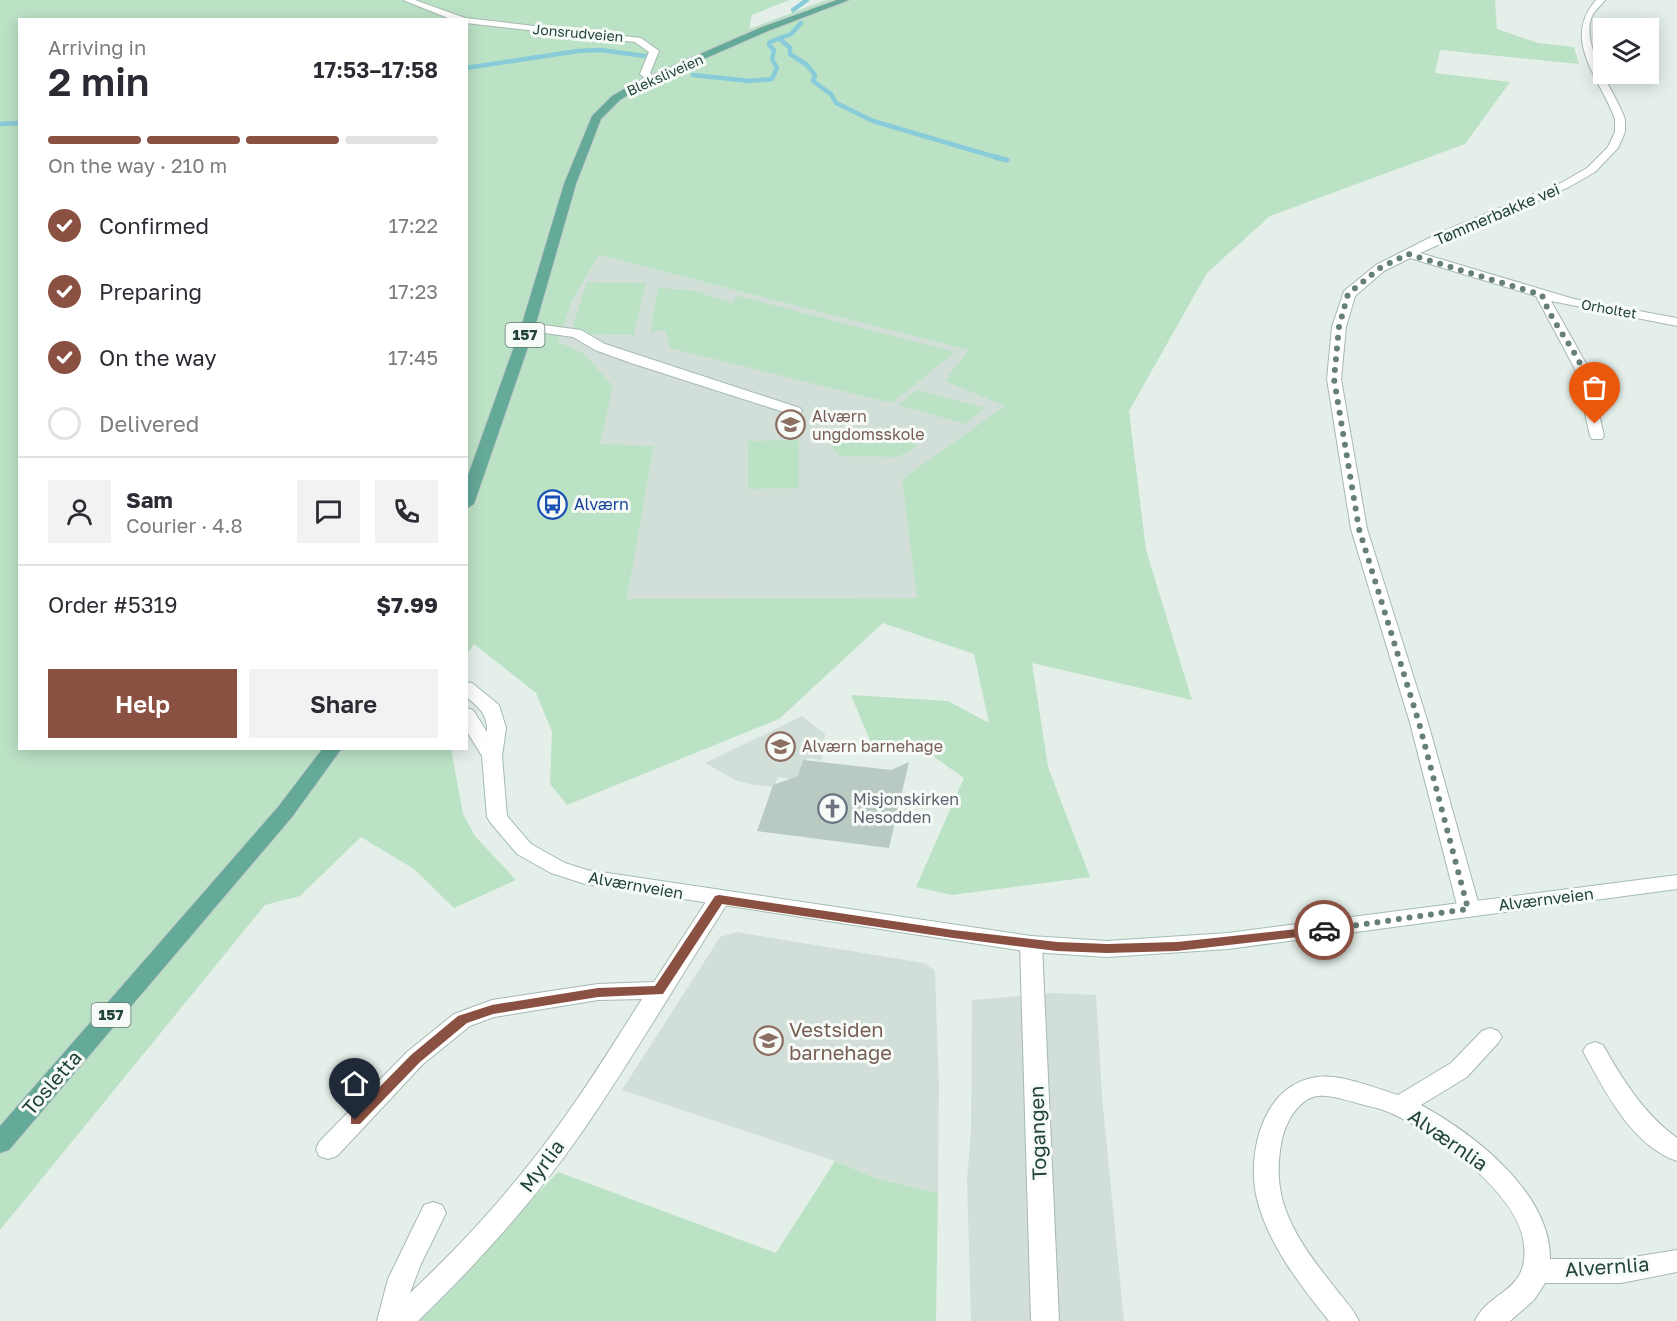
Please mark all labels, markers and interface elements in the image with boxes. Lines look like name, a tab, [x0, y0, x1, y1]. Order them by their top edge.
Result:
map controls	[1593, 18, 1659, 84]
button: layers	[1593, 18, 1659, 84]
street label: Jonsrudveien	[532, 20, 624, 45]
text: Arriving in	[48, 35, 146, 59]
street label: Bleksliveien	[624, 50, 706, 99]
text: 17:53–17:58	[313, 56, 438, 83]
text: 2 min	[48, 58, 149, 105]
text: On the way · 210 m	[48, 153, 227, 177]
street label: Tømmerbakke vei	[1431, 179, 1563, 249]
icon: check	[48, 209, 81, 242]
text: Confirmed	[99, 212, 209, 239]
text: 17:22	[389, 213, 438, 237]
icon: check	[48, 275, 81, 308]
text: Preparing	[99, 278, 202, 305]
text: 17:23	[388, 279, 438, 303]
street label: Orholtet	[1580, 295, 1638, 322]
road number: 157	[506, 323, 544, 347]
icon: check	[48, 341, 81, 374]
text: On the way	[99, 344, 217, 371]
text: 17:45	[388, 345, 438, 369]
pin	[1569, 362, 1620, 424]
icon: bag	[1578, 371, 1611, 404]
place label: Alværn ungdomsskole	[812, 406, 924, 444]
school or university icon: Alværn ungdomsskole	[775, 409, 807, 441]
text: Delivered	[99, 410, 199, 437]
button: person	[48, 480, 111, 543]
button: chat	[297, 480, 360, 543]
button: phone	[375, 480, 438, 543]
text: Sam	[126, 486, 173, 513]
bus stop icon: Alværn	[537, 488, 569, 520]
place label: Alværn	[574, 494, 629, 514]
text: Courier · 4.8	[126, 513, 243, 537]
text: Order #5319	[48, 591, 178, 618]
text: $7.99	[376, 591, 438, 618]
button: Help	[48, 669, 237, 738]
button: Share	[249, 669, 438, 738]
school or university icon: Alværn barnehage	[765, 730, 797, 762]
place label: Alværn barnehage	[802, 736, 943, 756]
place label: Misjonskirken Nesodden	[853, 789, 959, 827]
church icon: Misjonskirken Nesodden	[816, 792, 848, 824]
street label: Alværnveien	[587, 867, 685, 903]
street label: Alværnveien	[1497, 883, 1595, 915]
courier	[1294, 900, 1354, 960]
icon: car	[1308, 914, 1341, 947]
road number: 157	[92, 1003, 130, 1027]
place label: Vestsiden barnehage	[789, 1017, 892, 1064]
school or university icon: Vestsiden barnehage	[752, 1025, 784, 1057]
street label: Tosletta	[17, 1045, 86, 1120]
pin	[329, 1058, 380, 1120]
icon: home	[338, 1067, 371, 1100]
street label: Togangen	[1023, 1085, 1051, 1181]
street label: Alværnlia	[1404, 1103, 1493, 1175]
street label: Myrlia	[514, 1135, 569, 1196]
street label: Alvernlia	[1564, 1251, 1650, 1281]

